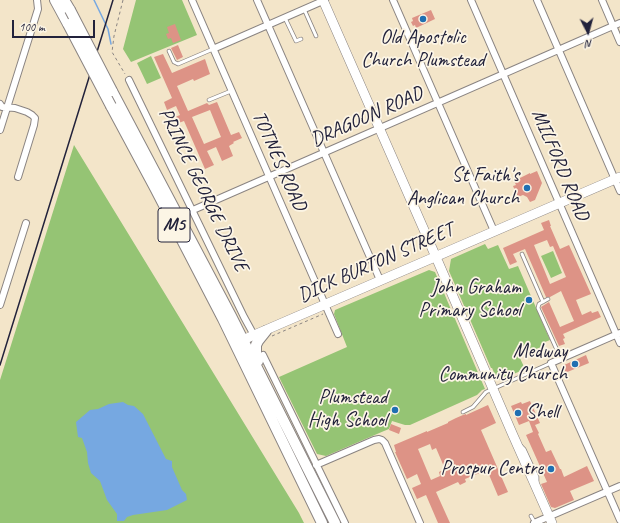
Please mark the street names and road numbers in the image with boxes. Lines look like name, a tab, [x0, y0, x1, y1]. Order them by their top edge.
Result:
street label: DRAGOON ROAD	[307, 82, 427, 152]
street label: PRINCE GEORGE DRIVE	[153, 104, 253, 276]
street label: MILFORD ROAD	[526, 106, 594, 224]
street label: TOTNES ROAD	[246, 107, 312, 215]
road number: M5	[158, 208, 190, 242]
street label: DICK BURTON STREET	[294, 218, 458, 308]

